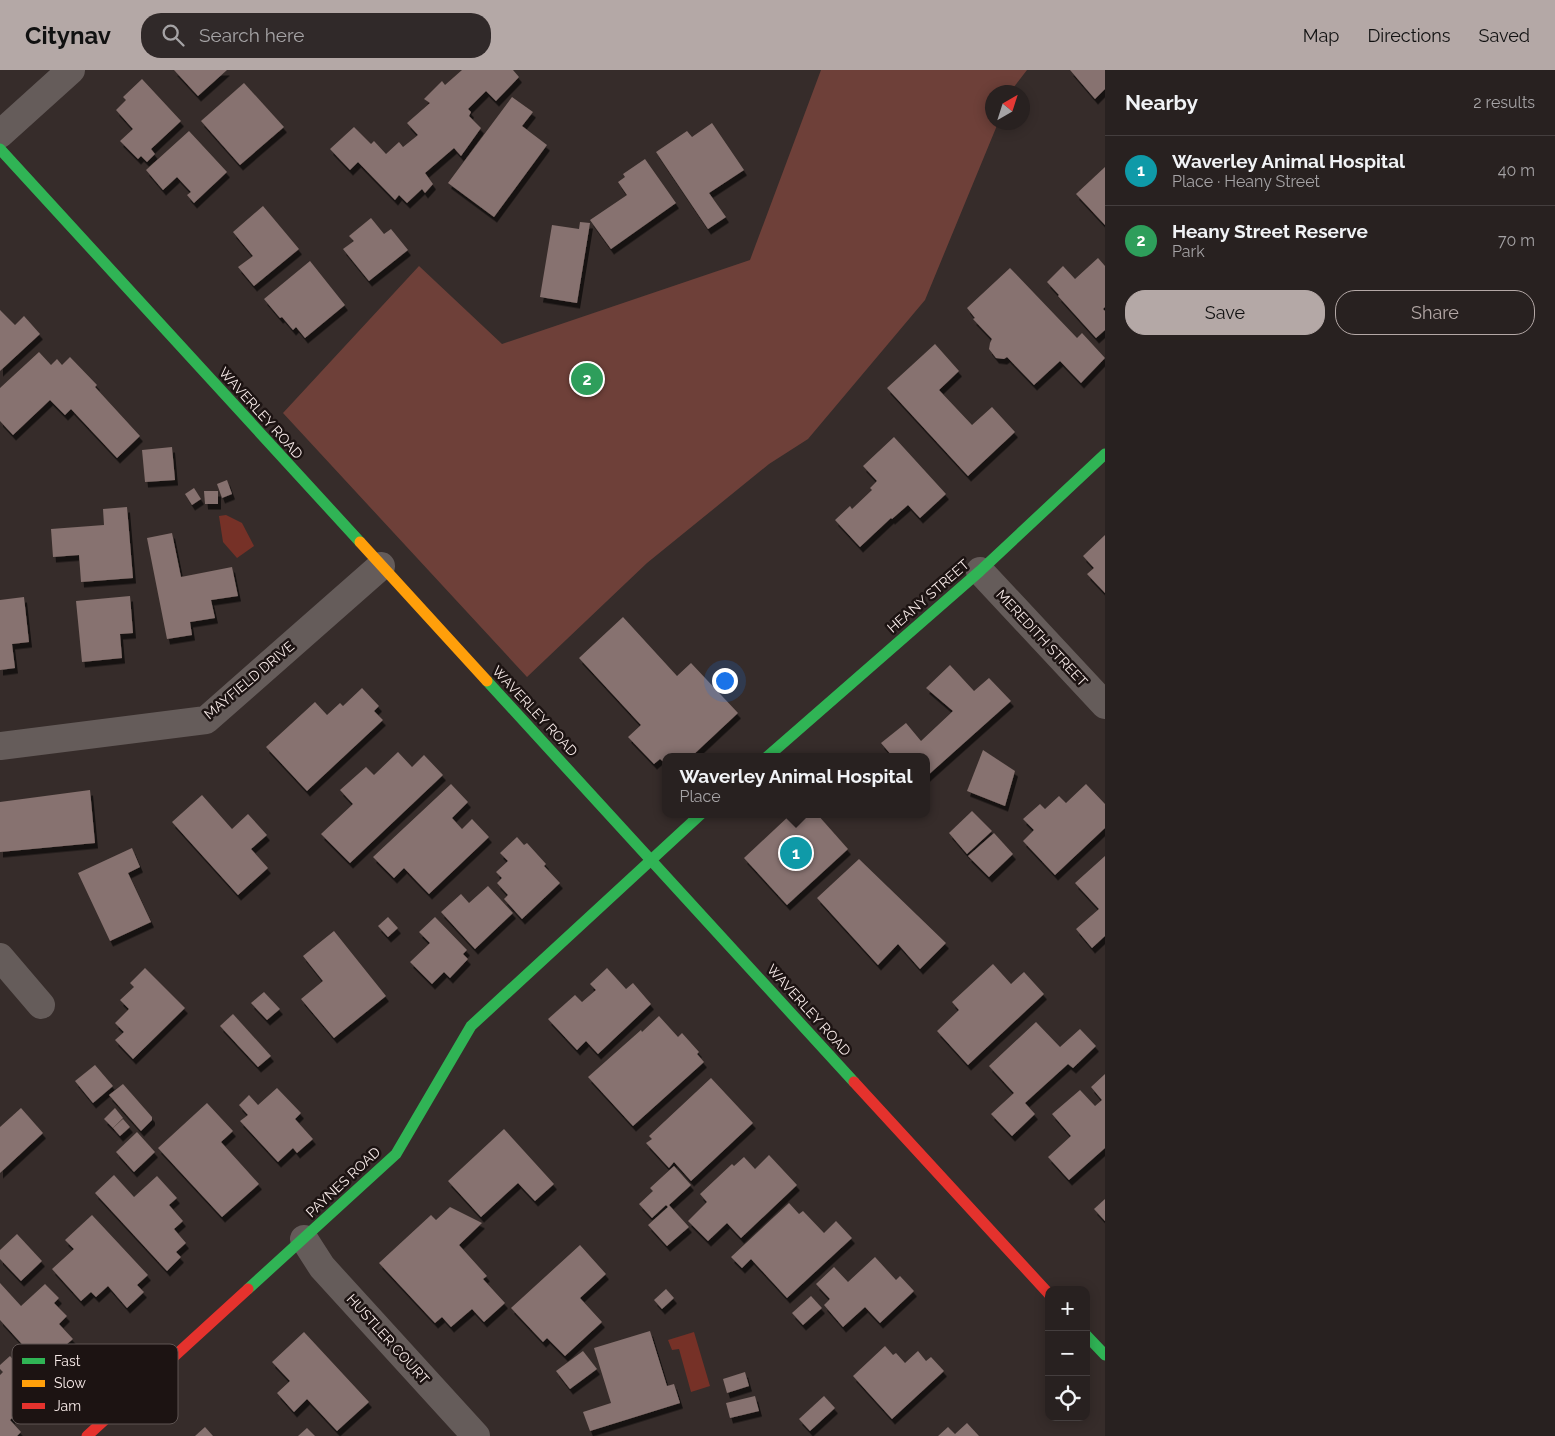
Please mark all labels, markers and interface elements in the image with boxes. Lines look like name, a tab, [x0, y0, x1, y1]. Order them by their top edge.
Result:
search box	[141, 13, 491, 58]
text: Citynav	[25, 21, 111, 50]
icon: search	[159, 21, 187, 49]
text: Search here	[199, 24, 304, 46]
text: Map	[1303, 25, 1339, 46]
text: Directions	[1367, 25, 1451, 46]
text: Saved	[1479, 25, 1530, 46]
north arrow	[985, 85, 1030, 130]
text: Nearby	[1125, 90, 1198, 115]
text: 2 results	[1473, 93, 1535, 112]
text: Waverley Animal Hospital	[1172, 150, 1405, 172]
text: 1	[1137, 161, 1145, 180]
text: 40 m	[1498, 161, 1535, 180]
text: Place · Heany Street	[1172, 172, 1320, 191]
text: Heany Street Reserve	[1172, 220, 1368, 242]
text: 2	[1136, 231, 1146, 250]
text: 70 m	[1498, 231, 1535, 250]
text: Park	[1172, 242, 1205, 261]
button: Save	[1125, 290, 1325, 335]
button: Share	[1335, 290, 1535, 335]
pin: 2	[571, 360, 603, 398]
street label: WAVERLEY ROAD	[216, 364, 306, 462]
street label: HEANY STREET	[884, 556, 972, 636]
street label: MEREDITH STREET	[993, 586, 1091, 690]
street label: MAYFIELD DRIVE	[201, 638, 297, 722]
street label: WAVERLEY ROAD	[489, 663, 581, 759]
your location	[712, 668, 738, 694]
popup	[662, 753, 930, 818]
text: Waverley Animal Hospital	[679, 765, 913, 787]
text: Place	[679, 787, 721, 806]
pin: 1	[780, 834, 812, 872]
street label: WAVERLEY ROAD	[764, 961, 854, 1059]
street label: PAYNES ROAD	[303, 1144, 383, 1220]
map controls	[1045, 1286, 1090, 1421]
button: +	[1045, 1286, 1090, 1331]
street label: HUSTLER COURT	[343, 1291, 433, 1388]
button: −	[1045, 1331, 1090, 1376]
legend	[12, 1344, 178, 1424]
text: Fast	[54, 1353, 81, 1369]
text: Slow	[54, 1375, 86, 1391]
button: locate	[1045, 1376, 1090, 1421]
text: Jam	[54, 1398, 81, 1414]

